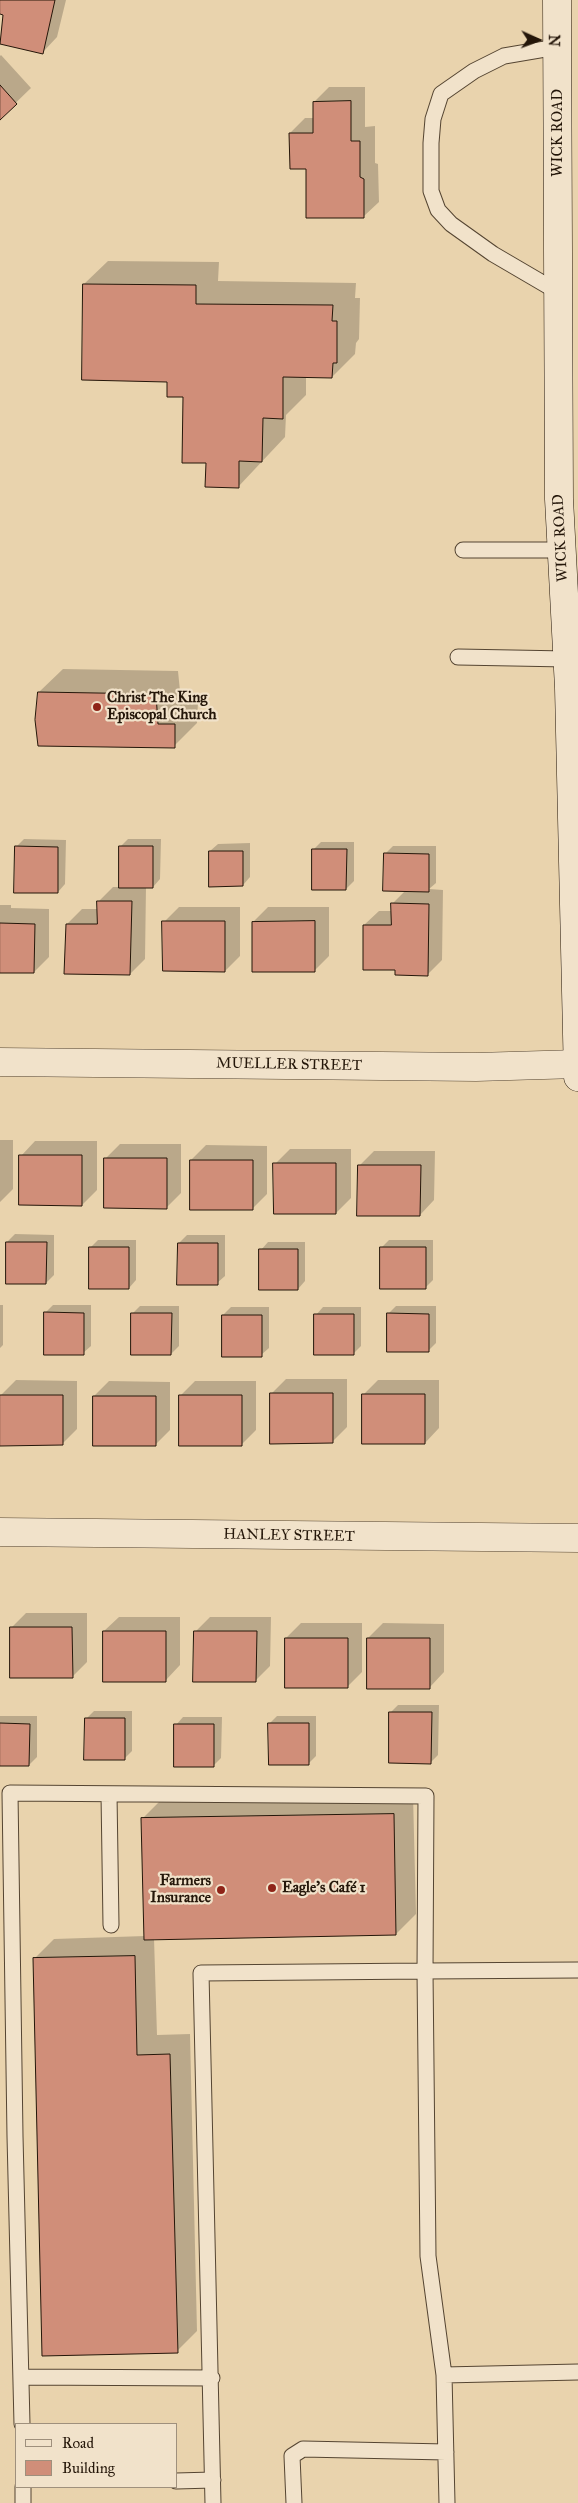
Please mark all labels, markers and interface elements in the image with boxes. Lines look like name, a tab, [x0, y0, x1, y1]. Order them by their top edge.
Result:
north arrow	[513, 15, 563, 65]
text: N	[545, 34, 562, 47]
street label: WICK ROAD	[549, 89, 567, 177]
street label: WICK ROAD	[550, 494, 572, 582]
place label: Christ The King Episcopal Church	[107, 689, 217, 724]
marker: Christ The King Episcopal Church	[91, 701, 103, 713]
street label: MUELLER STREET	[216, 1055, 362, 1075]
street label: HANLEY STREET	[223, 1526, 355, 1546]
place label: Farmers Insurance	[150, 1872, 211, 1907]
place label: Eagle's Café 1	[282, 1879, 366, 1897]
marker: Eagle's Café 1	[266, 1882, 278, 1894]
marker: Farmers Insurance	[215, 1884, 227, 1896]
legend	[15, 2423, 178, 2488]
text: Road	[62, 2434, 94, 2452]
text: Building	[62, 2459, 115, 2477]

